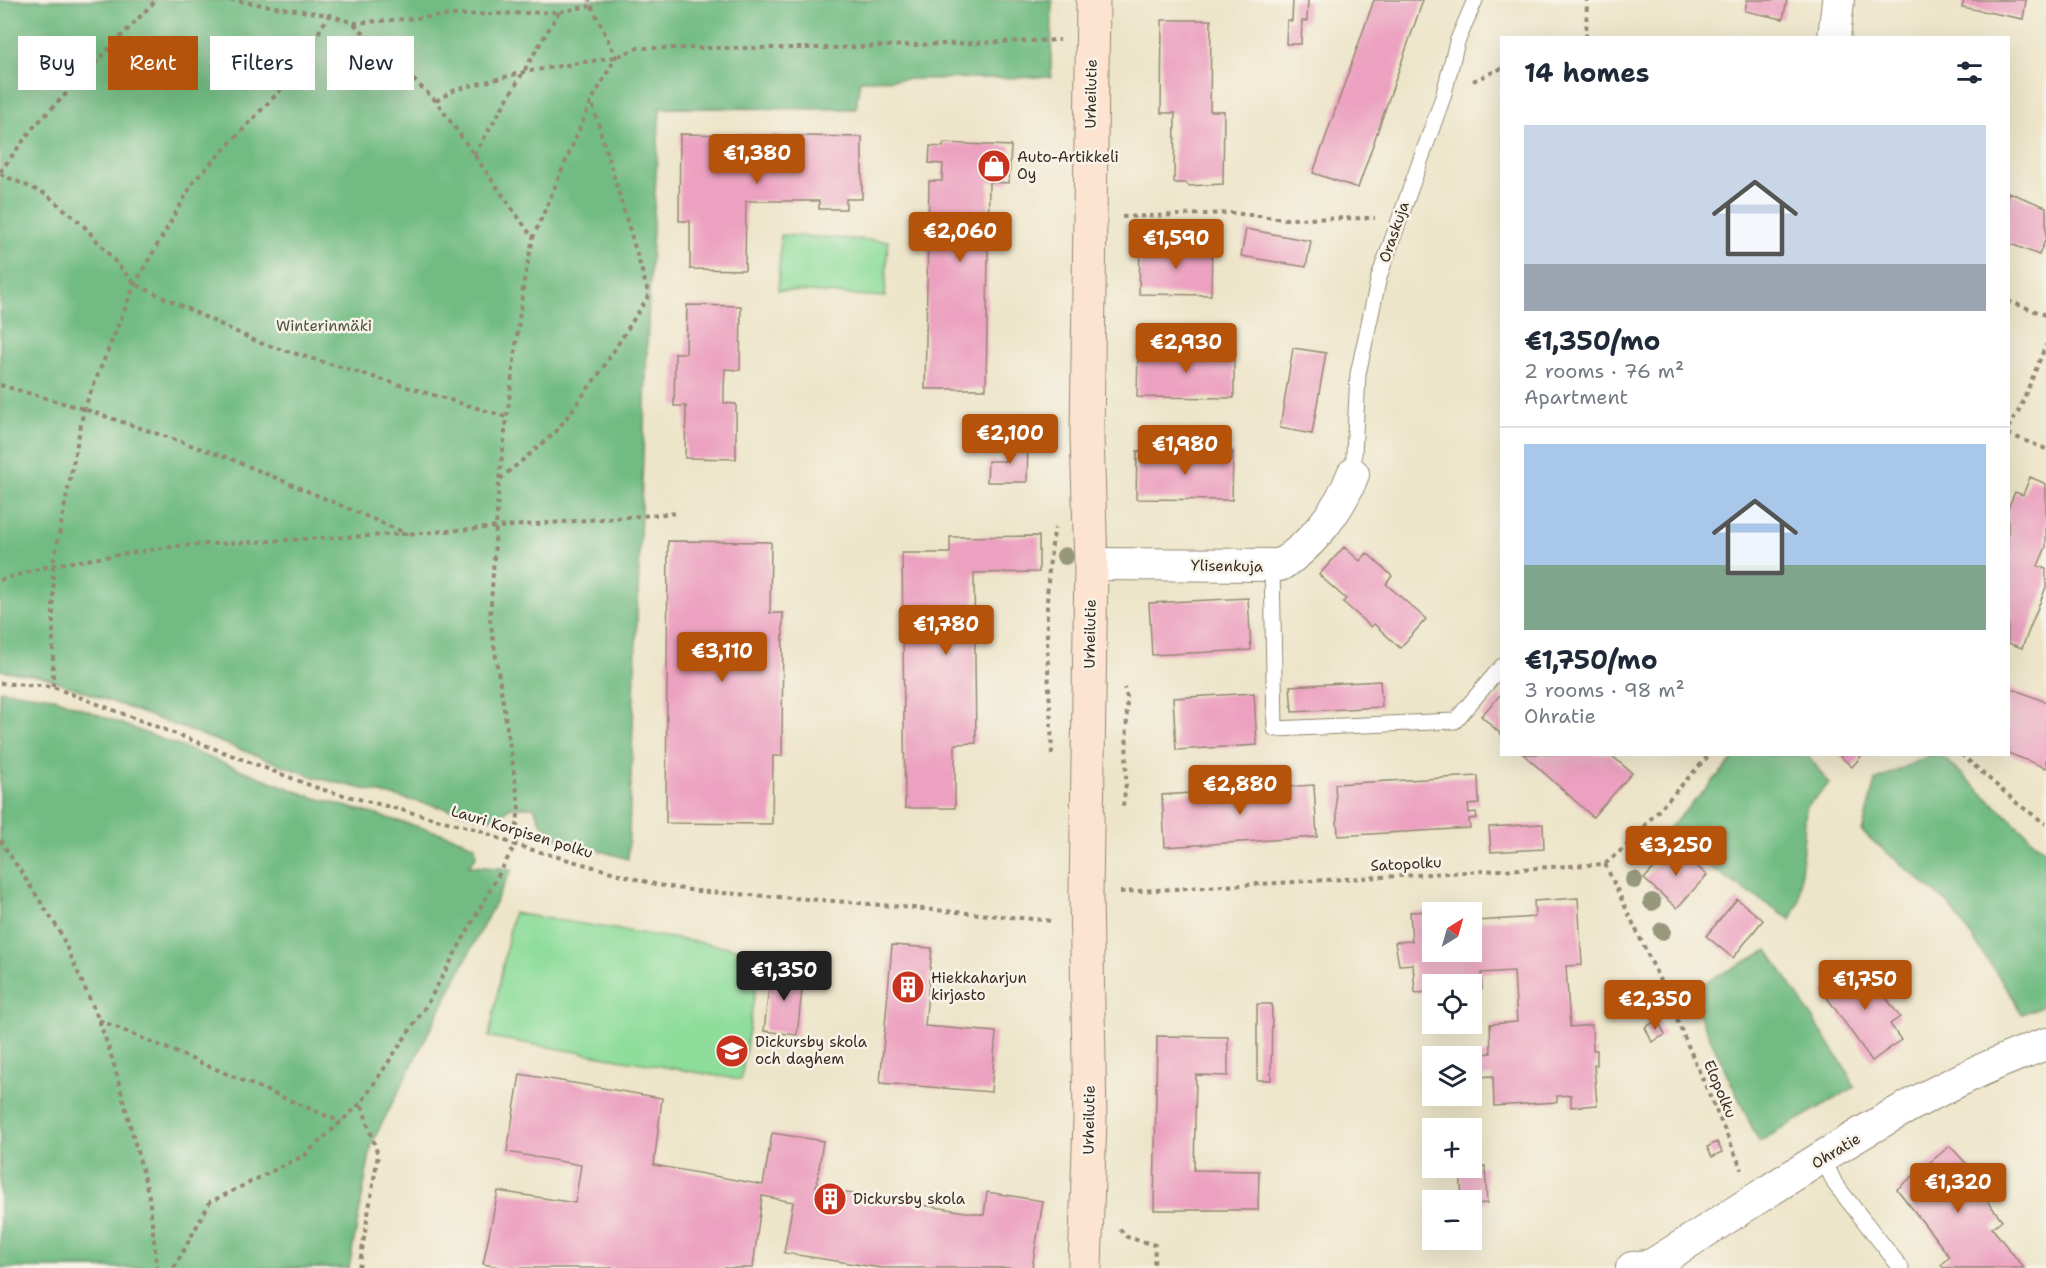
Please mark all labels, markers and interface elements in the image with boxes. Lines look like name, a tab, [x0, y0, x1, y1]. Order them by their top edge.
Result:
chip: Buy	[18, 36, 96, 90]
chip: Rent	[108, 36, 198, 90]
chip: Filters	[210, 36, 315, 90]
chip: New	[327, 36, 414, 90]
text: 14 homes	[1524, 55, 1650, 90]
icon: filters	[1953, 56, 1986, 89]
street label: Urheilutie	[1080, 59, 1102, 129]
pin: €1,380	[708, 134, 806, 185]
text: €1,380	[723, 140, 791, 166]
place label: Auto-Artikkeli Oy	[1017, 147, 1119, 184]
shop icon: Auto-Artikkeli Oy	[976, 148, 1012, 184]
icon: home	[1701, 164, 1809, 272]
street label: Oraskuja	[1374, 198, 1414, 265]
pin: €2,060	[911, 212, 1009, 263]
text: €2,060	[923, 218, 997, 244]
pin: €1,590	[1127, 219, 1225, 270]
text: €1,590	[1143, 225, 1209, 251]
park label: Winterinmäki	[276, 316, 372, 336]
pin: €2,930	[1137, 323, 1235, 374]
text: €1,350/mo	[1524, 323, 1660, 358]
text: €2,930	[1150, 329, 1222, 355]
text: 2 rooms · 76 m²	[1524, 358, 1684, 384]
text: Apartment	[1524, 384, 1628, 410]
pin: €2,100	[961, 414, 1059, 465]
text: €2,100	[976, 420, 1044, 446]
pin: €1,980	[1136, 425, 1234, 476]
text: €1,980	[1152, 431, 1218, 457]
icon: home	[1701, 483, 1809, 591]
street label: Ylisenkuja	[1191, 555, 1264, 577]
street label: Urheilutie	[1079, 599, 1101, 669]
pin: €1,780	[897, 605, 995, 656]
text: €1,780	[913, 611, 979, 637]
pin: €3,110	[673, 632, 771, 683]
text: €3,110	[691, 638, 753, 664]
text: €1,750/mo	[1524, 642, 1658, 677]
text: 3 rooms · 98 m²	[1524, 677, 1685, 703]
text: Ohratie	[1524, 703, 1596, 729]
pin: €2,880	[1191, 765, 1289, 816]
text: €2,880	[1202, 771, 1278, 797]
street label: Lauri Korpisen polku	[449, 801, 595, 863]
pin: €3,250	[1627, 826, 1725, 877]
text: €3,250	[1640, 832, 1712, 858]
street label: Satopolku	[1370, 852, 1442, 876]
north arrow	[1422, 902, 1482, 962]
map controls	[1422, 902, 1482, 1250]
pin: €1,350	[735, 951, 833, 1002]
text: €1,350	[751, 957, 817, 983]
pin: €1,750	[1816, 960, 1914, 1011]
text: €1,750	[1833, 966, 1897, 992]
place label: Hiekkaharjun kirjasto	[931, 968, 1027, 1005]
building icon: Hiekkaharjun kirjasto	[890, 969, 926, 1005]
button: locate	[1422, 974, 1482, 1034]
pin: €2,350	[1606, 980, 1704, 1031]
text: €2,350	[1618, 986, 1692, 1012]
place label: Dickursby skola och daghem	[755, 1032, 868, 1069]
school or university icon: Dickursby skola och daghem	[714, 1033, 750, 1069]
button: layers	[1422, 1046, 1482, 1106]
street label: Elopolku	[1699, 1057, 1741, 1121]
street label: Urheilutie	[1078, 1085, 1100, 1155]
button: +	[1422, 1118, 1482, 1178]
street label: Ohratie	[1808, 1129, 1864, 1173]
pin: €1,320	[1909, 1163, 2007, 1214]
text: €1,320	[1924, 1169, 1992, 1195]
building icon: Dickursby skola	[812, 1181, 848, 1217]
place label: Dickursby skola	[853, 1189, 966, 1209]
button: −	[1422, 1190, 1482, 1250]

